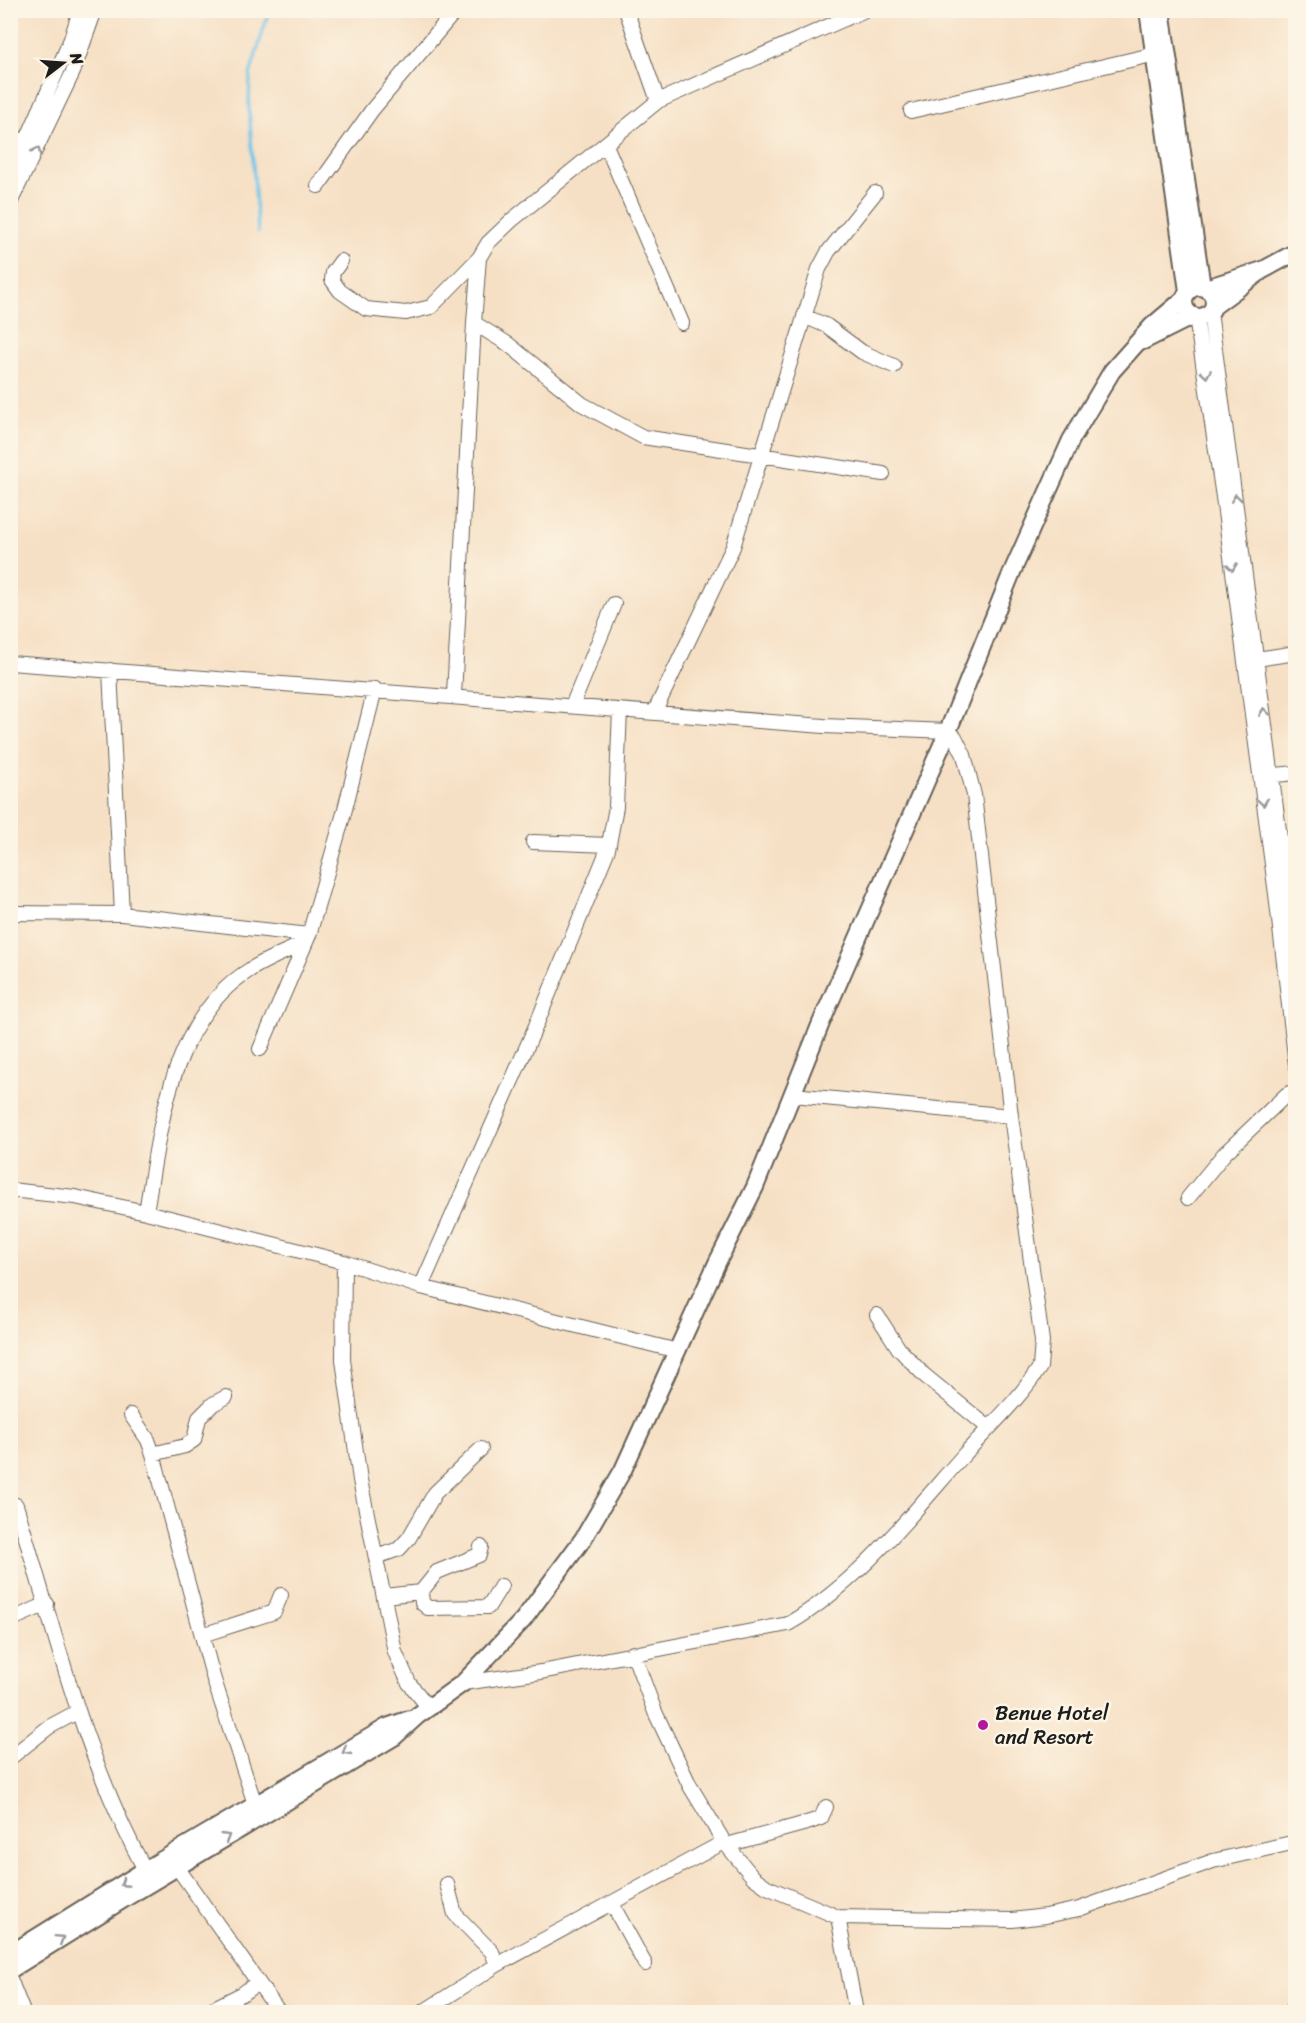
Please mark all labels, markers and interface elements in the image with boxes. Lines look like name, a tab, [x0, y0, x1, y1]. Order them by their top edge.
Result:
north arrow	[33, 33, 93, 93]
text: N	[61, 48, 93, 69]
one-way arrow	[30, 146, 42, 157]
one-way arrow	[1199, 369, 1212, 379]
one-way arrow	[1231, 494, 1243, 503]
one-way arrow	[1225, 563, 1238, 572]
one-way arrow	[1258, 708, 1271, 717]
one-way arrow	[1256, 798, 1268, 807]
place label: Benue Hotel and Resort	[995, 1694, 1110, 1756]
marker: Benue Hotel and Resort	[976, 1718, 990, 1732]
one-way arrow	[342, 1744, 352, 1755]
one-way arrow	[220, 1833, 230, 1845]
one-way arrow	[120, 1876, 130, 1888]
one-way arrow	[53, 1935, 64, 1946]

